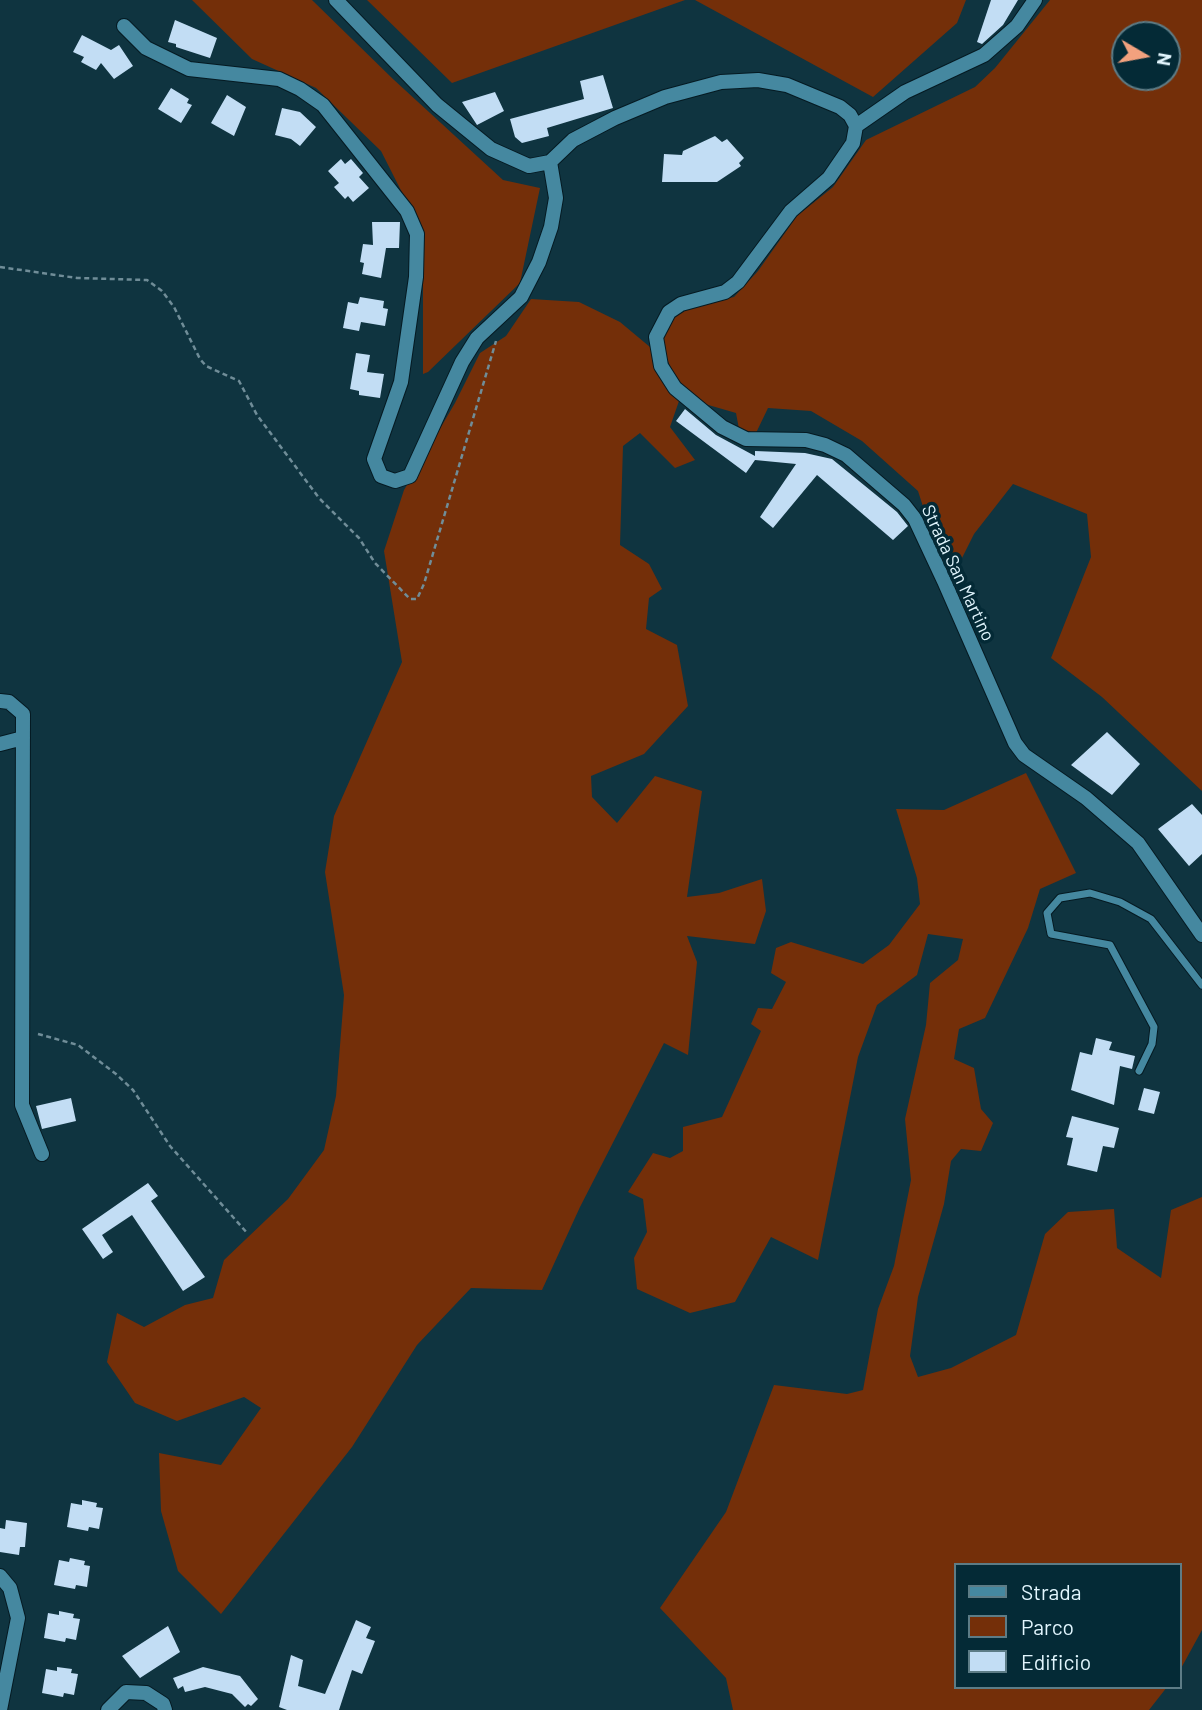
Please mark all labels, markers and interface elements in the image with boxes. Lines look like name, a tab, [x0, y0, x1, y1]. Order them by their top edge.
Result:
north arrow	[1111, 21, 1181, 91]
text: N	[1153, 51, 1178, 68]
street label: Strada San Martino	[917, 501, 999, 645]
legend	[954, 1563, 1181, 1689]
text: Strada	[1021, 1579, 1081, 1604]
text: Parco	[1021, 1614, 1074, 1639]
text: Edificio	[1021, 1649, 1091, 1674]

